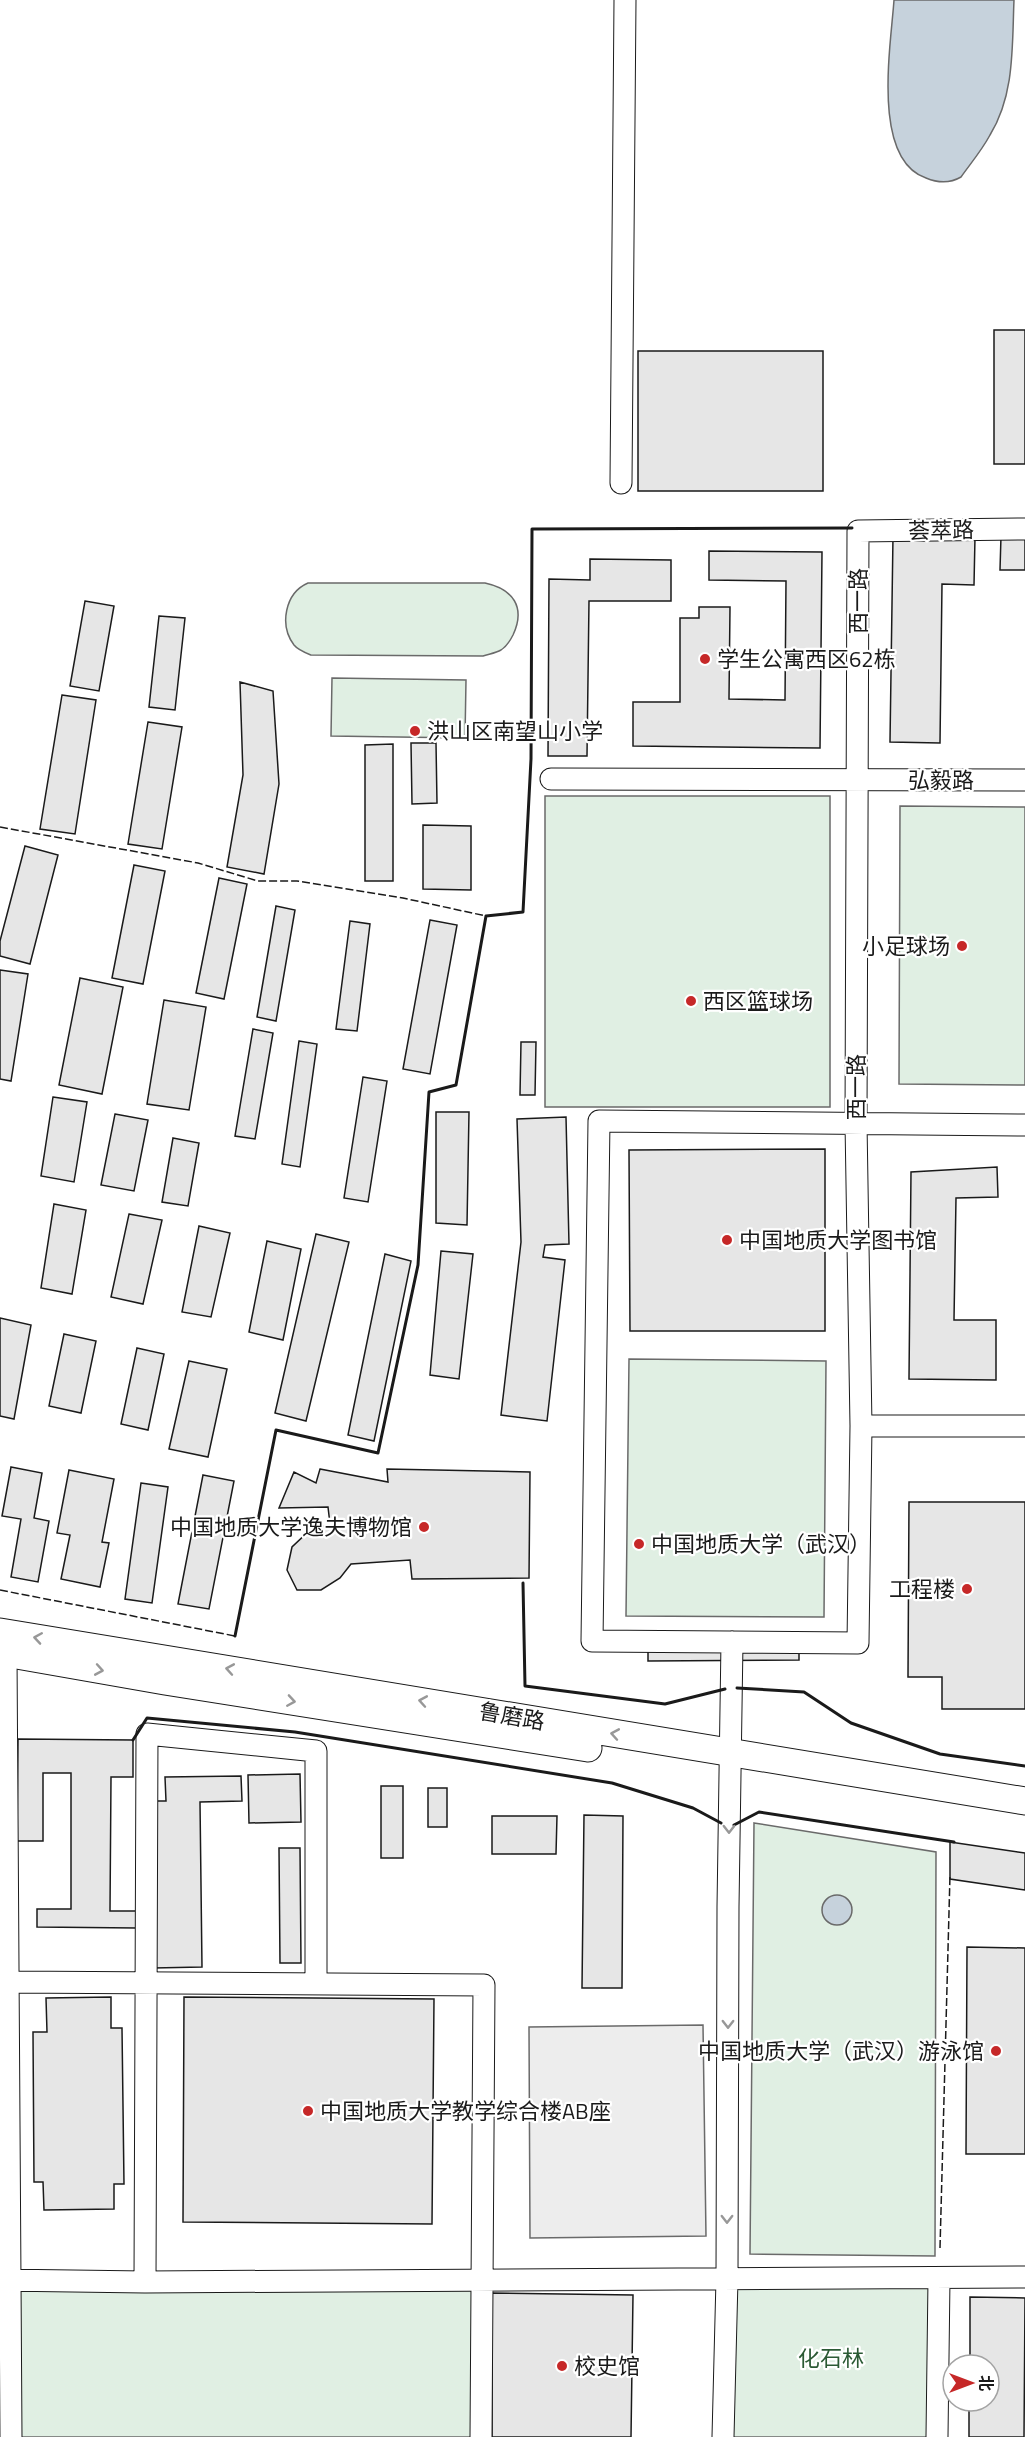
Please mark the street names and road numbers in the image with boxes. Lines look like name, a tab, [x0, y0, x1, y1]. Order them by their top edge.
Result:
street label: 荟萃路	[908, 512, 974, 548]
street label: 西一路	[841, 568, 875, 634]
street label: 弘毅路	[908, 763, 974, 797]
street label: 西一路	[839, 1054, 873, 1120]
street label: 鲁磨路	[477, 1694, 547, 1738]

